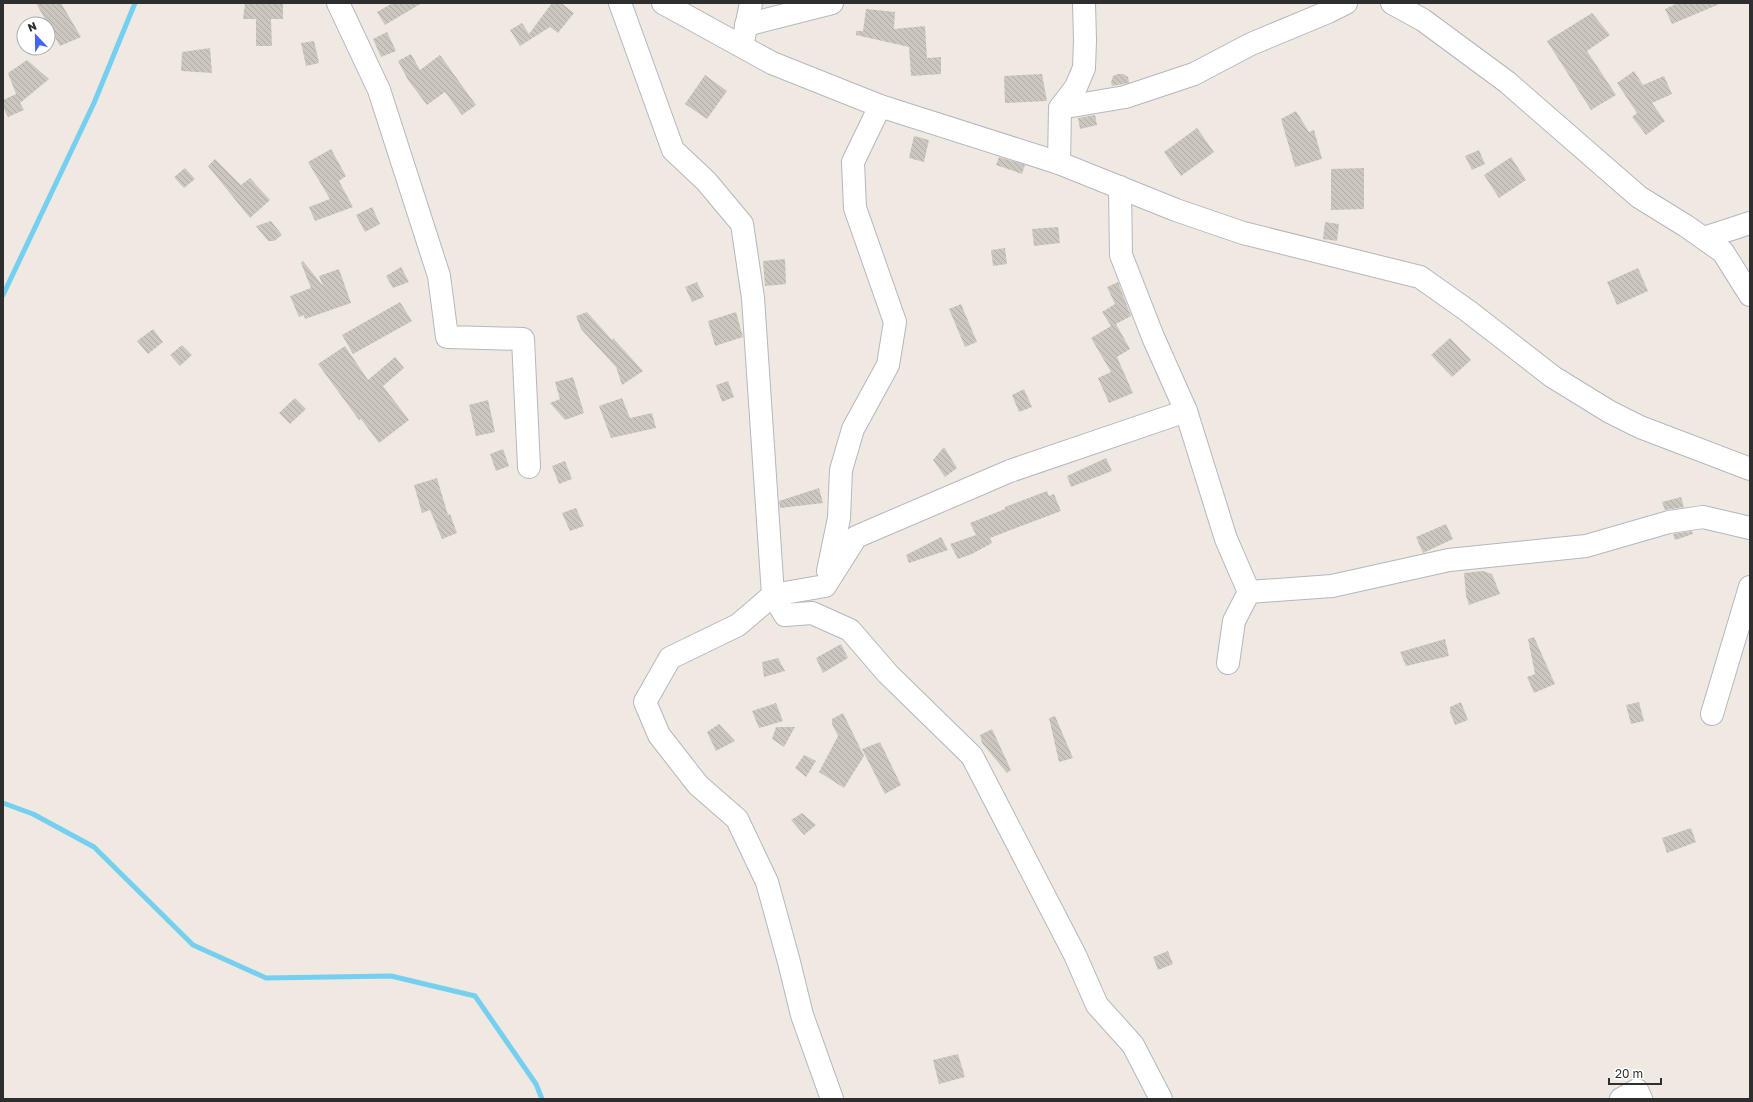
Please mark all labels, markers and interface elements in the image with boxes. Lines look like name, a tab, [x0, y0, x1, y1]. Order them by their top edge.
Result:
north arrow	[16, 16, 56, 56]
text: N	[26, 19, 38, 34]
scale bar	[1609, 1060, 1661, 1086]
text: 20 m	[1615, 1066, 1643, 1081]

